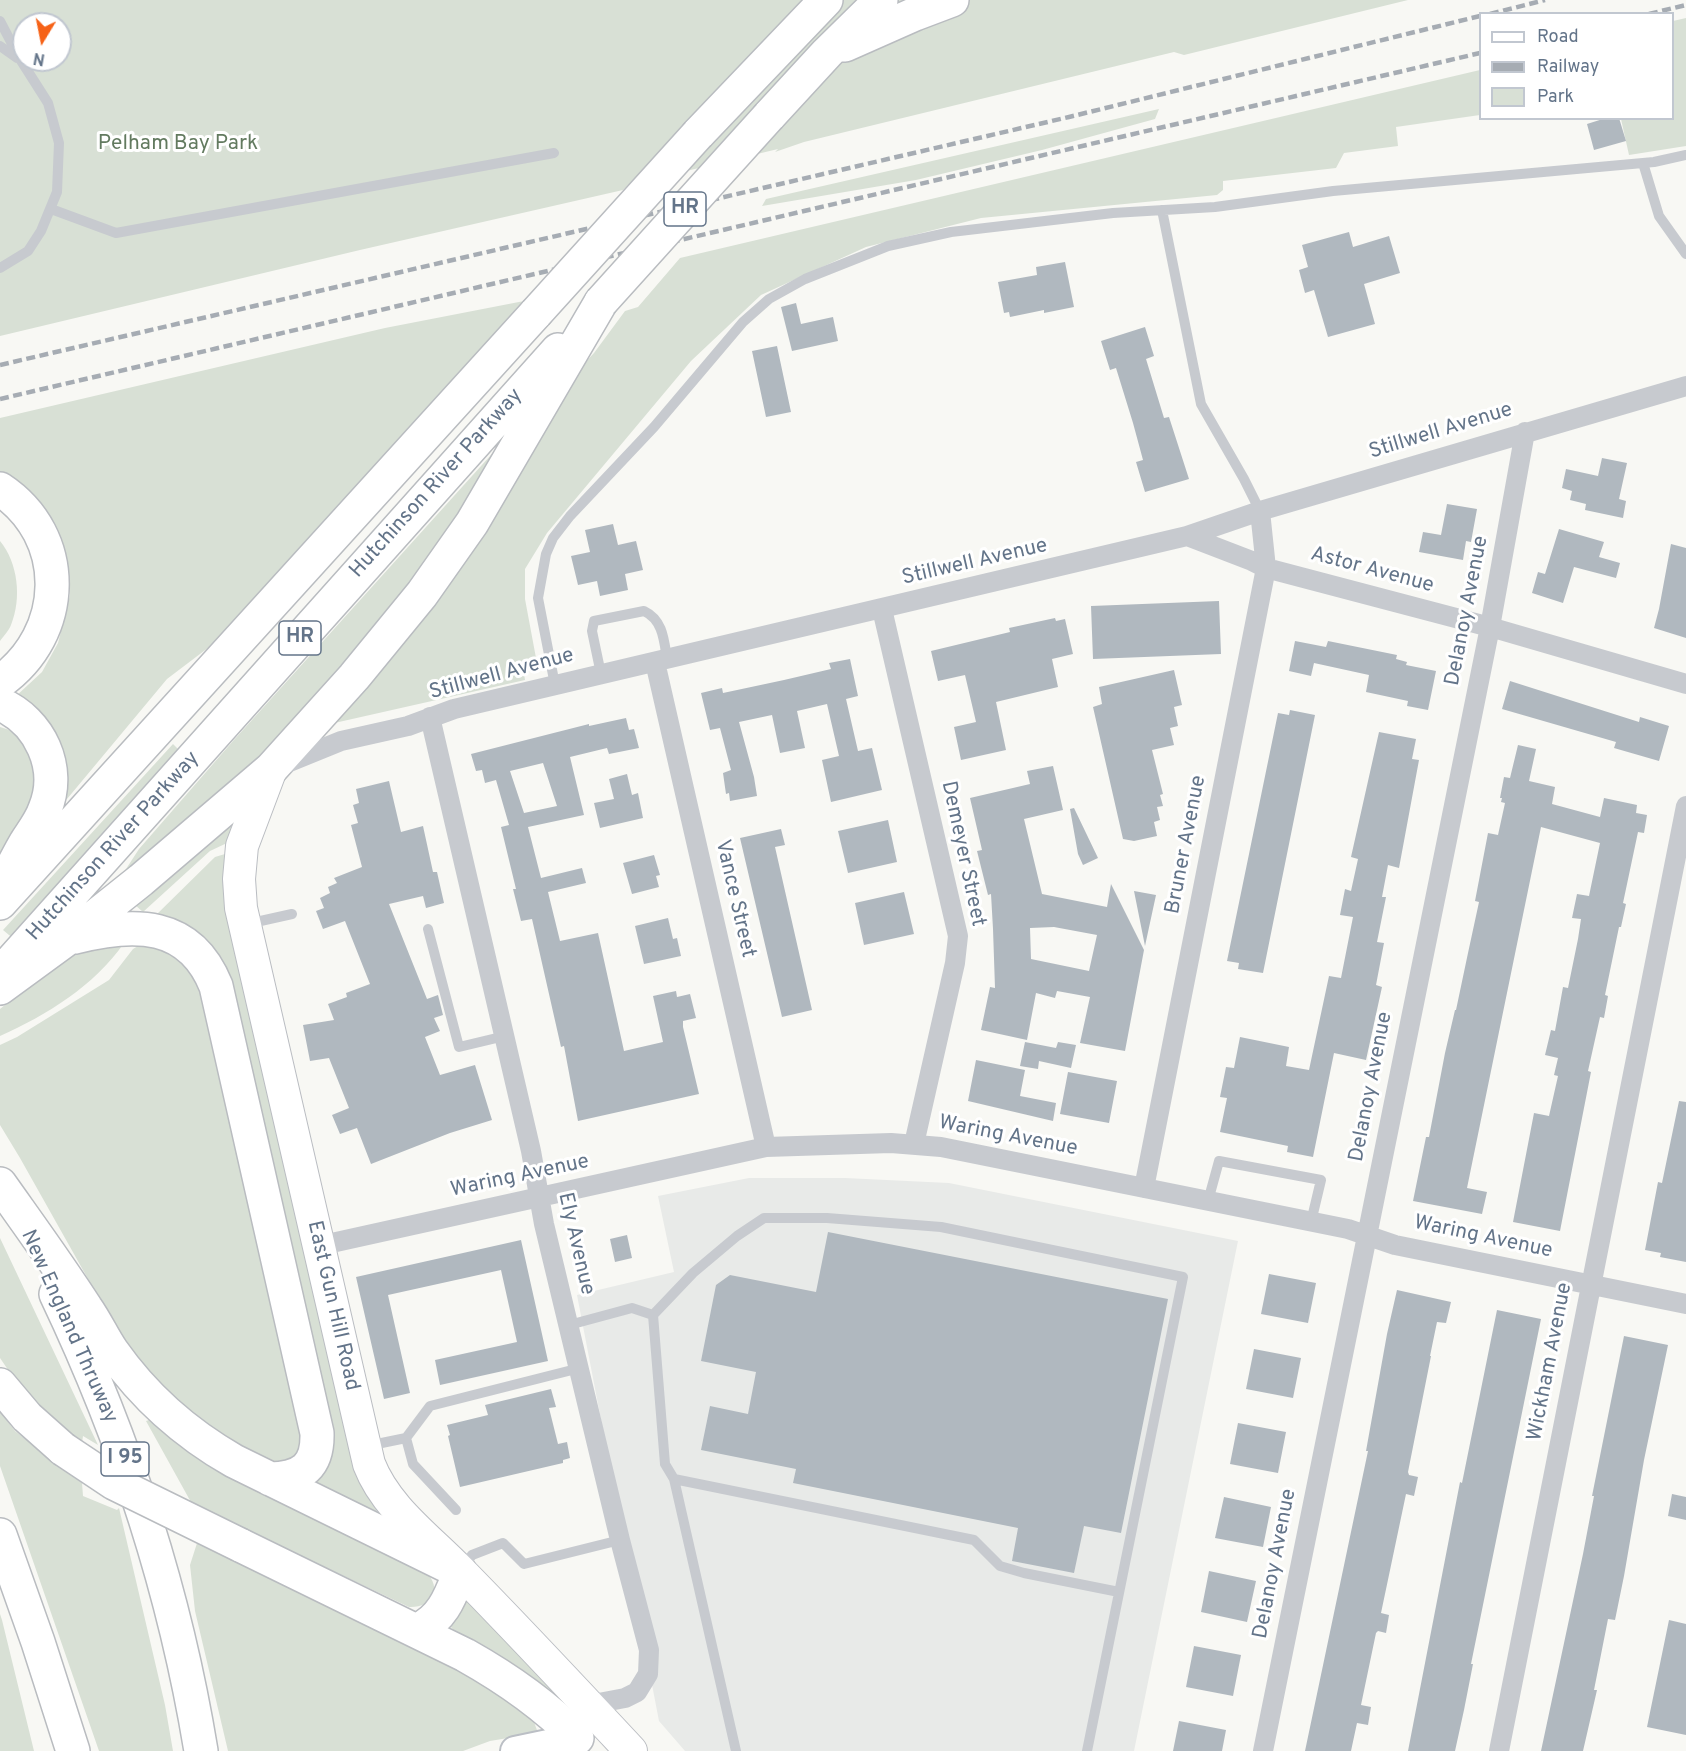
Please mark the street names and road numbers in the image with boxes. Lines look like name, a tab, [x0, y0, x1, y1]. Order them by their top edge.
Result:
road number: HR	[664, 192, 706, 226]
street label: Hutchinson River Parkway	[345, 384, 529, 584]
street label: Stillwell Avenue	[1366, 398, 1516, 466]
street label: Stillwell Avenue	[900, 534, 1050, 592]
street label: Delanoy Avenue	[1441, 534, 1495, 688]
street label: Astor Avenue	[1308, 542, 1436, 600]
road number: HR	[279, 621, 321, 655]
street label: Stillwell Avenue	[427, 644, 577, 706]
street label: Hutchinson River Parkway	[22, 747, 206, 947]
street label: Bruner Avenue	[1161, 774, 1213, 916]
street label: Demeyer Street	[934, 779, 990, 929]
street label: Vance Street	[708, 838, 760, 960]
street label: Delanoy Avenue	[1345, 1010, 1399, 1164]
street label: Waring Avenue	[936, 1111, 1080, 1163]
street label: Waring Avenue	[448, 1150, 592, 1204]
street label: Ely Avenue	[551, 1190, 599, 1298]
street label: Waring Avenue	[1411, 1211, 1555, 1265]
street label: East Gun Hill Road	[300, 1218, 364, 1394]
street label: New England Thruway	[14, 1226, 122, 1428]
street label: Wickham Avenue	[1523, 1281, 1579, 1443]
road number: I 95	[101, 1442, 149, 1476]
street label: Delanoy Avenue	[1249, 1487, 1303, 1641]

